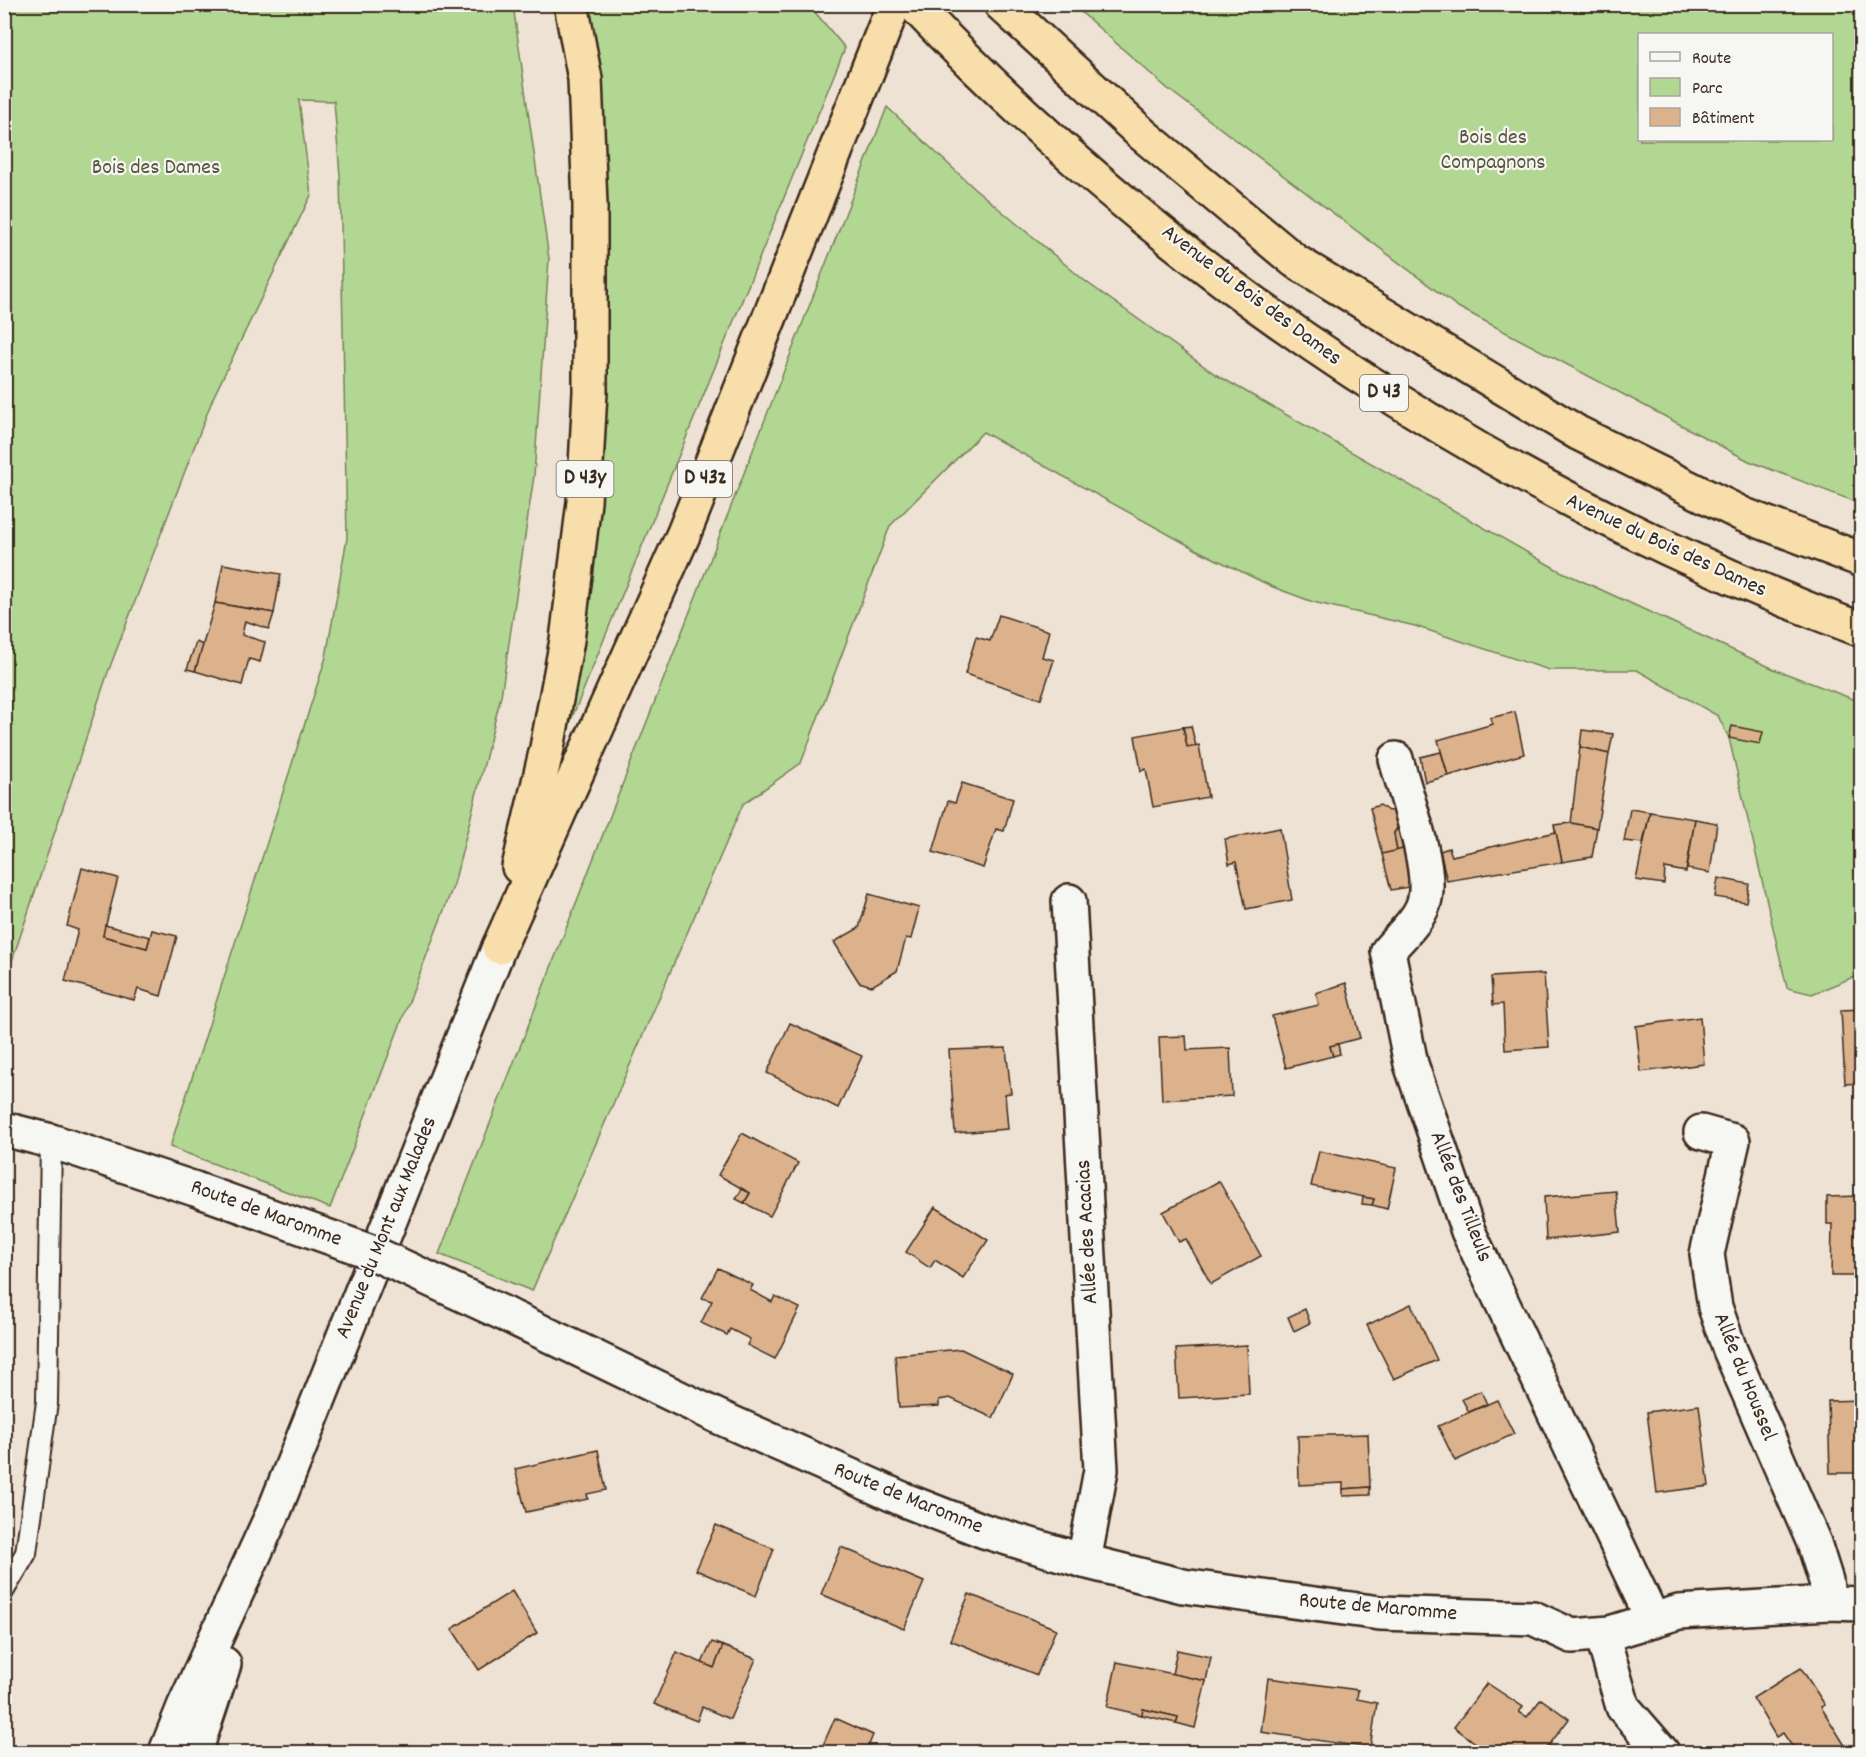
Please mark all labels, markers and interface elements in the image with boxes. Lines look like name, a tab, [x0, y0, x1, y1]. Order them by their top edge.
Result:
legend	[1638, 33, 1833, 141]
text: Route	[1692, 47, 1731, 72]
text: Parc	[1692, 77, 1723, 102]
text: Bâtiment	[1692, 107, 1755, 132]
park label: Bois des Compagnons	[1440, 123, 1546, 179]
park label: Bois des Dames	[92, 153, 220, 184]
street label: Avenue du Bois des Dames	[1154, 218, 1348, 374]
road number: D 43	[1360, 375, 1408, 411]
road number: D 43y	[556, 461, 614, 497]
road number: D 43z	[678, 461, 732, 497]
street label: Avenue du Bois des Dames	[1560, 486, 1772, 606]
street label: Avenue du Mont aux Malades	[328, 1112, 446, 1344]
street label: Allée des Tilleuls	[1421, 1127, 1499, 1267]
street label: Allée des Acacias	[1069, 1159, 1107, 1305]
street label: Route de Maromme	[186, 1172, 346, 1256]
street label: Allée du Houssel	[1704, 1308, 1784, 1446]
street label: Route de Maromme	[829, 1455, 987, 1543]
street label: Route de Maromme	[1297, 1586, 1459, 1630]

